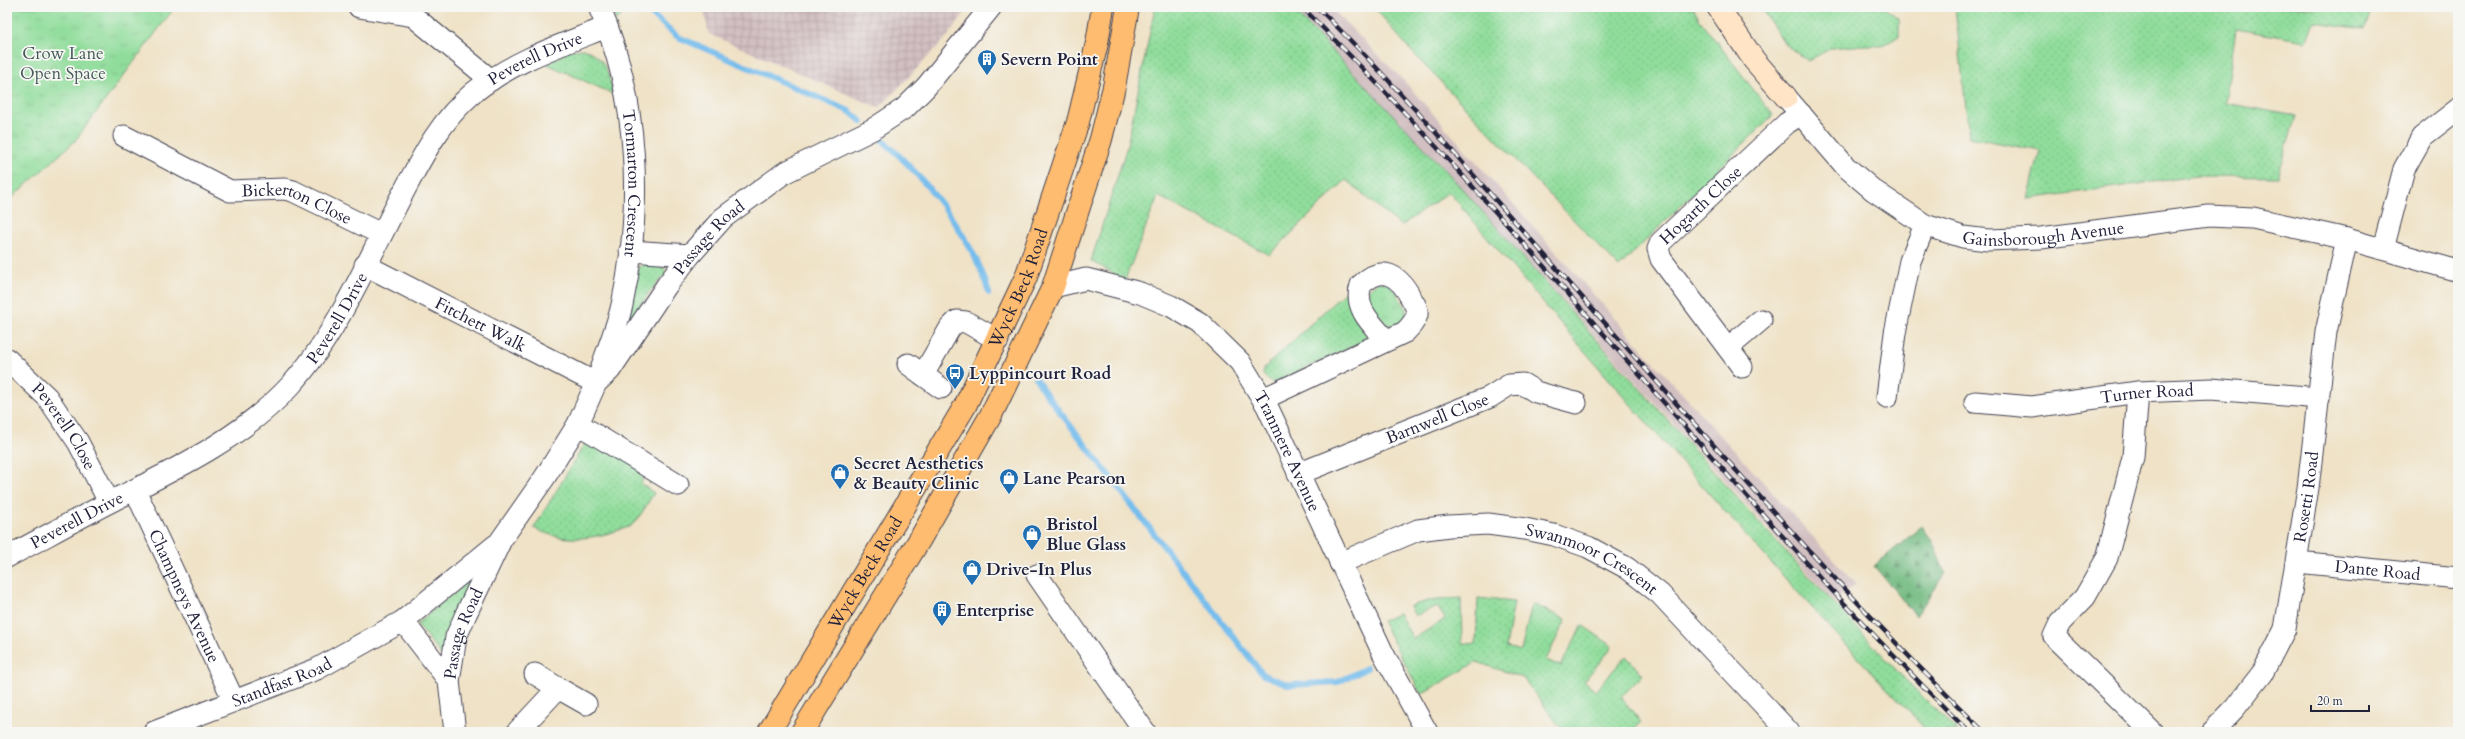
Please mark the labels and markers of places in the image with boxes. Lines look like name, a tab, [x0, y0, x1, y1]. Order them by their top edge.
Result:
building icon: Severn Point	[976, 48, 998, 76]
place label: Severn Point	[1001, 48, 1098, 71]
bus stop icon: Lyppincourt Road	[944, 362, 966, 390]
place label: Lyppincourt Road	[969, 362, 1112, 385]
place label: Secret Aesthetics & Beauty Clinic	[854, 452, 983, 495]
shop icon: Secret Aesthetics & Beauty Clinic	[829, 462, 851, 490]
shop icon: Lane Pearson	[998, 467, 1020, 495]
place label: Lane Pearson	[1023, 467, 1126, 490]
place label: Bristol Blue Glass	[1046, 513, 1126, 556]
shop icon: Bristol Blue Glass	[1021, 523, 1043, 551]
shop icon: Drive-In Plus	[961, 558, 983, 586]
place label: Drive-In Plus	[986, 558, 1092, 581]
building icon: Enterprise	[931, 599, 953, 627]
place label: Enterprise	[956, 599, 1034, 622]

